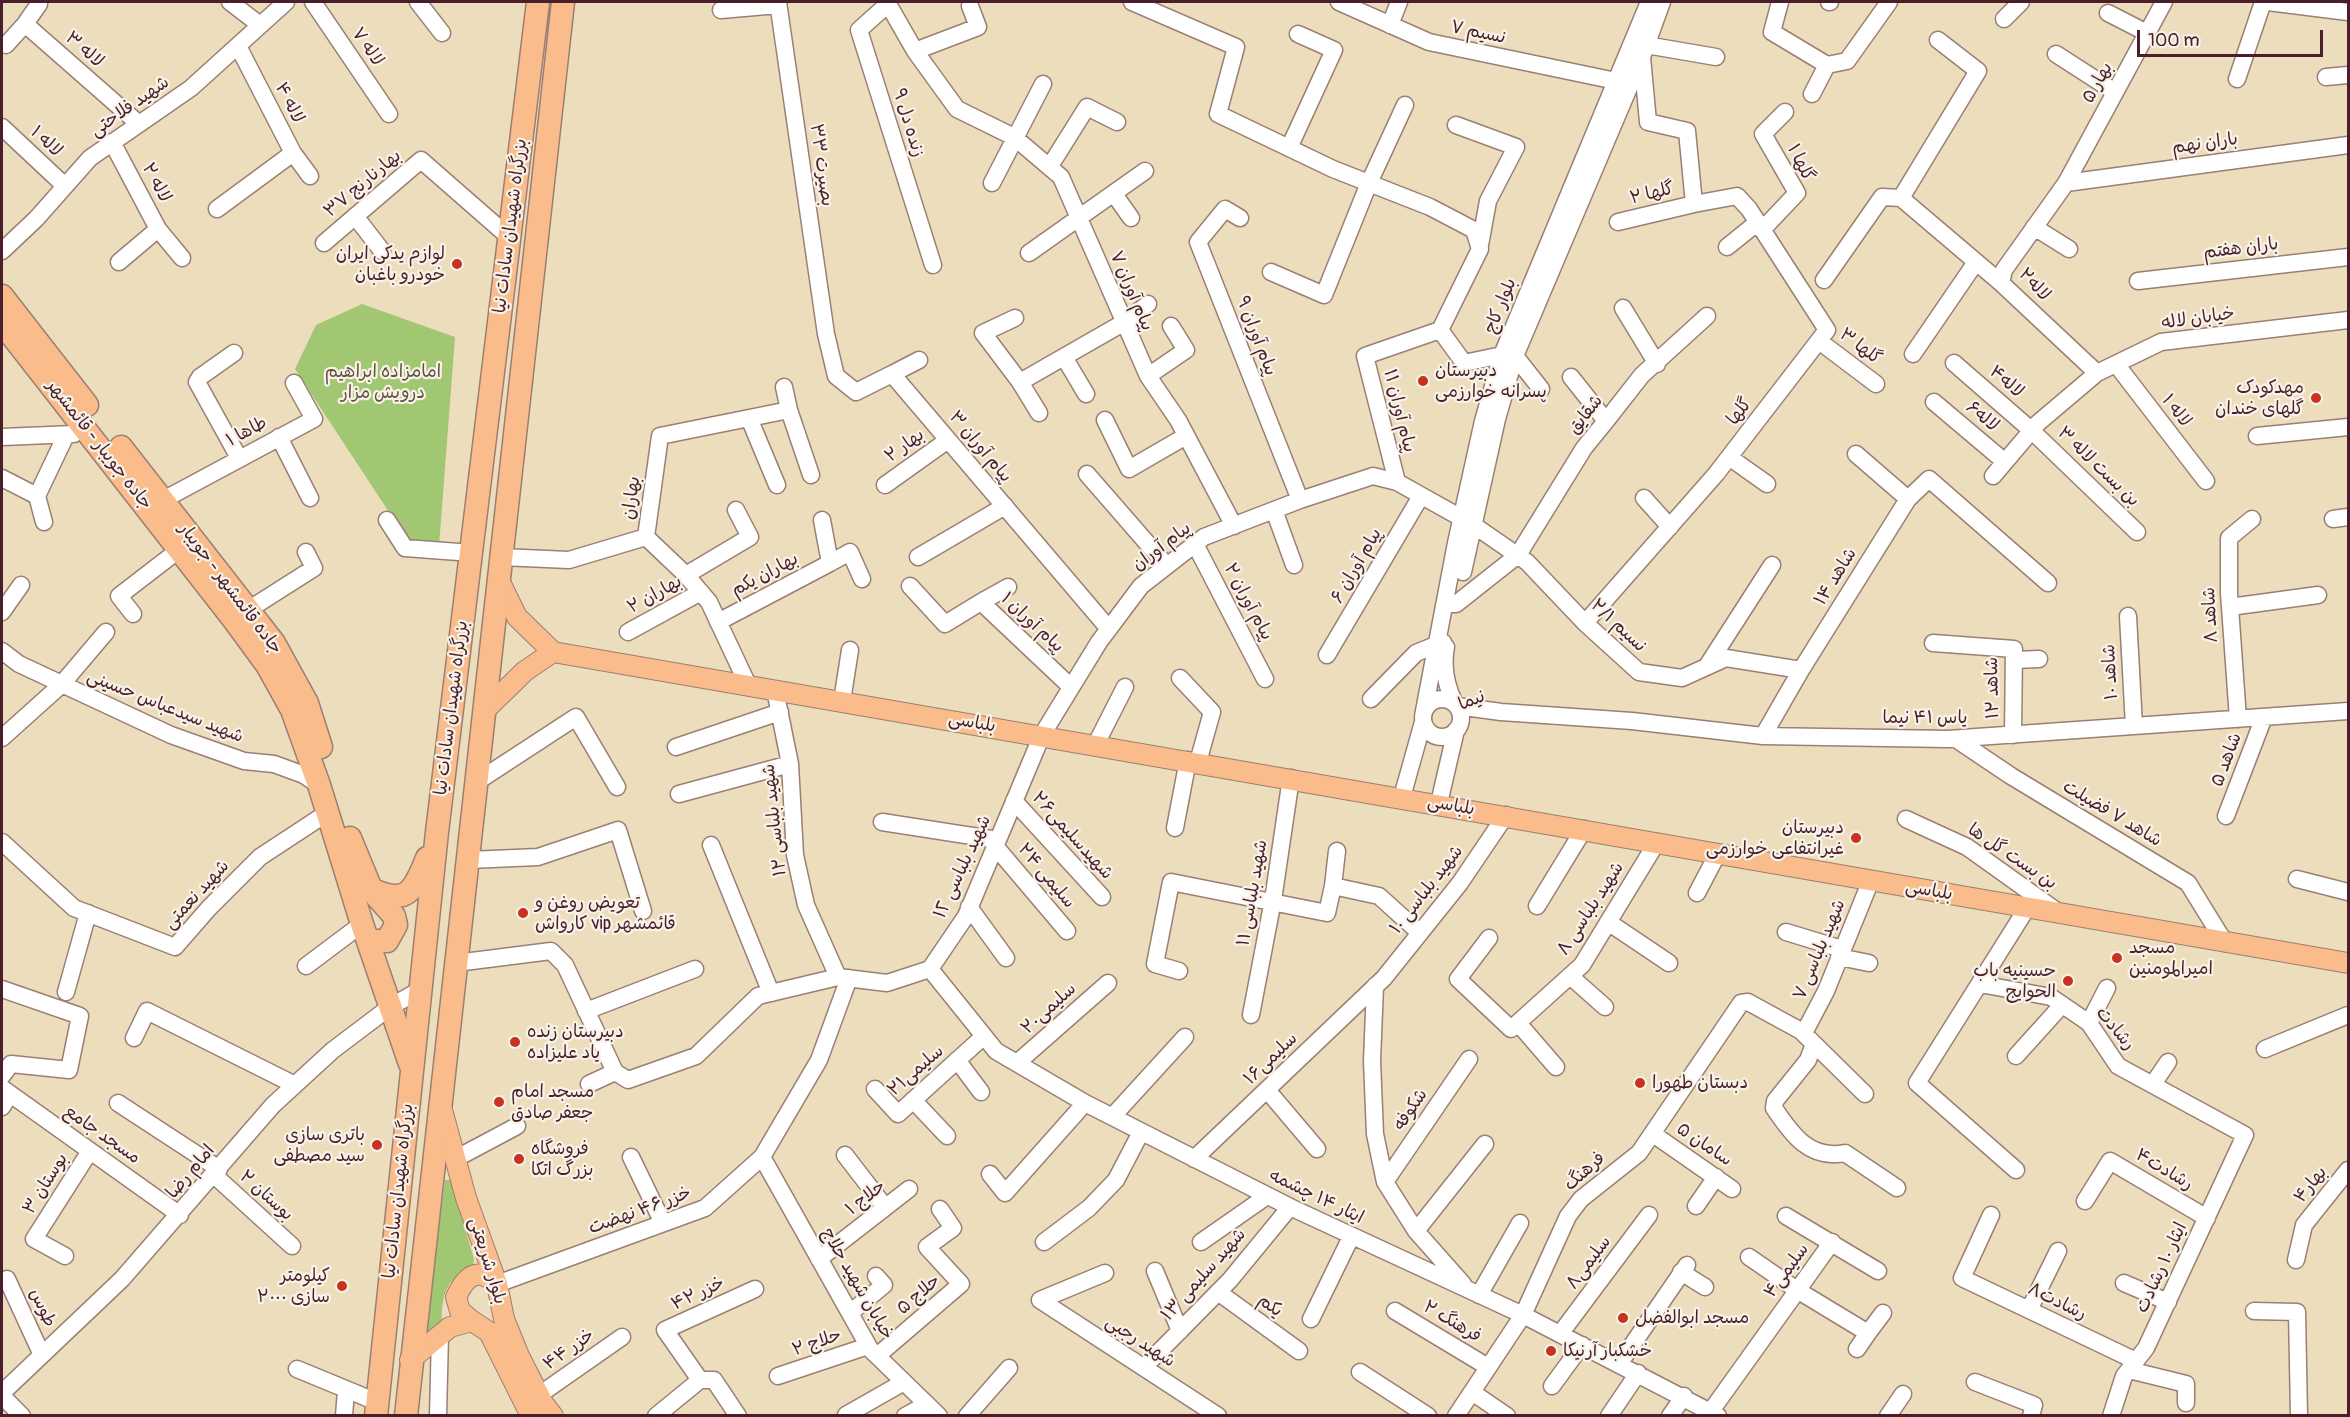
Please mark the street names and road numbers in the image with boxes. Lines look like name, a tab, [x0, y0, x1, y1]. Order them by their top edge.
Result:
street label: نسیم ۷	[1448, 17, 1508, 49]
street label: لاله ۷	[346, 24, 388, 70]
street label: لاله ۳	[60, 27, 108, 73]
street label: بهار ۵	[2078, 59, 2118, 107]
street label: شهید فلاحتی	[86, 72, 174, 142]
street label: لاله ۴	[270, 79, 308, 127]
street label: زنده دل ۹	[887, 86, 929, 160]
street label: لاله ۱	[26, 122, 66, 162]
street label: بصیرت ۳۳	[805, 122, 837, 208]
street label: باران نهم	[2171, 129, 2239, 159]
street label: بزرگراه شهیدان سادات نیا	[490, 137, 532, 315]
street label: گلها ۱	[1782, 141, 1818, 185]
street label: بهارنارنج ۳۷	[320, 145, 406, 223]
street label: لاله ۲	[137, 160, 175, 206]
street label: گلها ۲	[1628, 178, 1676, 210]
street label: باران هفتم	[2202, 234, 2280, 264]
street label: پیام آوران ۷	[1104, 248, 1158, 334]
street label: لاله۲	[2013, 264, 2055, 306]
street label: بلوار کاج	[1480, 275, 1522, 337]
street label: پیام آوران ۹	[1231, 293, 1281, 379]
street label: خیابان لاله	[2160, 303, 2236, 335]
street label: گلها ۳	[1835, 324, 1885, 370]
street label: لاله۴	[1984, 361, 2028, 403]
street label: پیام آوران ۱۱	[1378, 367, 1420, 455]
street label: جاده جویبار - قائمشهر	[42, 376, 156, 514]
street label: لاله ۱	[2156, 390, 2196, 432]
street label: شقایق	[1564, 391, 1608, 439]
street label: گلها	[1723, 394, 1757, 430]
street label: لاله۶	[1961, 397, 2003, 437]
street label: پیام آوران ۳	[944, 407, 1016, 487]
street label: طاها ۱	[223, 412, 271, 452]
street label: بن بست لاله ۳	[2052, 422, 2144, 512]
street label: بهار ۲	[881, 425, 929, 467]
street label: بهاران	[618, 475, 646, 521]
street label: پیام آوران	[1128, 518, 1196, 576]
street label: جاده قائمشهر - جویبار	[174, 519, 286, 659]
street label: پیام آوران ۶	[1327, 525, 1387, 607]
street label: شاهد ۱۴	[1810, 544, 1862, 610]
street label: بهاران یکم	[728, 548, 802, 602]
street label: پیام آوران ۲	[1219, 560, 1277, 644]
street label: بهاران ۲	[624, 571, 686, 619]
street label: شاهد ۸	[2199, 586, 2223, 644]
street label: پیام آوران ۱	[996, 588, 1068, 658]
street label: نسیم ۲/۱	[1586, 595, 1650, 657]
street label: بزرگراه شهیدان سادات نیا	[431, 619, 473, 797]
street label: شاهد ۱۰	[2099, 644, 2123, 700]
street label: شاهد ۱۲	[1982, 657, 2004, 719]
street label: شهید سیدعباس حسینی	[84, 666, 246, 748]
street label: نیما	[1456, 686, 1488, 716]
street label: یاس ۴۱ نیما	[1882, 707, 1968, 729]
street label: بلباسی	[947, 708, 997, 738]
street label: شاهد ۵	[2207, 730, 2247, 790]
street label: شهید بلباسی ١٣	[758, 763, 792, 877]
street label: شاهد ۷ فضیلت	[2059, 776, 2165, 852]
street label: شهیدسلیمی۲۶	[1027, 788, 1117, 884]
street label: بلباسی	[1426, 791, 1476, 821]
street label: شهید بلباسی ١٢	[930, 812, 996, 922]
street label: بن بست گل ها	[1963, 819, 2061, 895]
street label: شهید بلباسی ١١	[1233, 838, 1273, 948]
street label: سلیمی ۲۴	[1013, 839, 1079, 913]
street label: شهید بلباسی ١٠	[1386, 841, 1468, 939]
street label: شهید نعمتی	[160, 856, 234, 934]
street label: شهید بلباسی ۸	[1553, 858, 1629, 960]
street label: بلباسی	[1904, 876, 1954, 906]
street label: شهید بلباسی ۷	[1789, 897, 1851, 1003]
street label: سلیمی۲۰	[1017, 979, 1081, 1039]
street label: رشادت	[2091, 1003, 2139, 1055]
street label: سلیمی۱۶	[1240, 1028, 1302, 1090]
street label: سلیمی۲۱	[883, 1041, 949, 1101]
street label: شکوفه	[1389, 1085, 1433, 1135]
street label: مسجد جامع	[60, 1101, 144, 1169]
street label: بزرگراه شهیدان سادات نیا	[379, 1102, 419, 1280]
street label: سامان ۵	[1672, 1119, 1736, 1171]
street label: امام رضا	[162, 1141, 220, 1203]
street label: رشادت۴	[2131, 1144, 2197, 1196]
street label: فرهنگ	[1560, 1148, 1610, 1196]
street label: بوستان ۳	[19, 1150, 73, 1218]
street label: بهار۴	[2290, 1162, 2332, 1208]
street label: ایثار ۱۴ چشمه	[1265, 1165, 1367, 1229]
street label: بوستان ۲	[235, 1166, 297, 1226]
street label: حلاج ۱	[842, 1176, 890, 1220]
street label: خزر ۴۶ نهضت	[586, 1182, 694, 1240]
street label: بلوار شریعتی	[464, 1215, 510, 1307]
street label: ایثار ۱۰ رشادت	[2132, 1219, 2192, 1317]
street label: خیابان شهید حلاج	[816, 1224, 898, 1344]
street label: شهید سلیمی ۱۳	[1157, 1224, 1251, 1326]
street label: سلیمی۸	[1562, 1232, 1616, 1294]
street label: سلیمی۴	[1760, 1239, 1814, 1303]
street label: حلاج ۵	[893, 1270, 945, 1320]
street label: خزر ۴۲	[668, 1272, 728, 1316]
street label: رشادت۸	[2024, 1279, 2090, 1325]
street label: طوس	[24, 1285, 60, 1331]
street label: یکم	[1253, 1290, 1287, 1322]
street label: فرهنگ ۲	[1419, 1296, 1485, 1348]
street label: شهید رجبی	[1101, 1311, 1179, 1373]
street label: خزر ۴۴	[539, 1325, 599, 1375]
street label: حلاج ۲	[790, 1325, 844, 1361]

